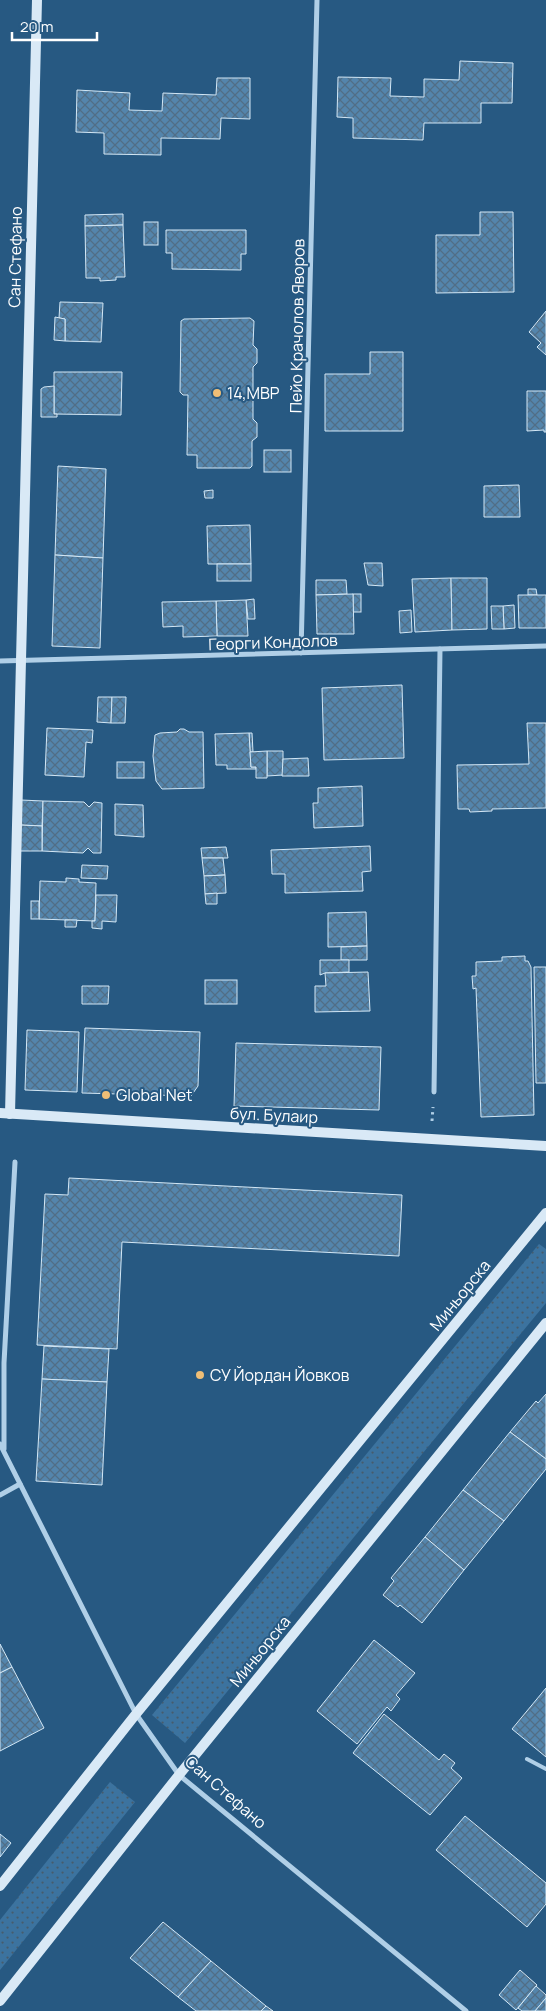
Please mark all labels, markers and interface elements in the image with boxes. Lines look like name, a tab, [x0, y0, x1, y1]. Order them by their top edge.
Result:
scale bar	[12, 10, 98, 42]
text: 20 m	[20, 16, 53, 37]
street label: Сан Стефано	[3, 206, 27, 308]
street label: Пейо Крачолов Яворов	[284, 238, 310, 413]
place label: 14,МВР	[227, 382, 280, 404]
marker: 14,МВР	[211, 387, 223, 399]
street label: Георги Кондолов	[208, 629, 338, 655]
place label: Global Net	[116, 1084, 193, 1106]
marker: Global Net	[100, 1089, 112, 1101]
street label: бул. Булаир	[229, 1102, 319, 1128]
street label: Миньорска	[425, 1255, 495, 1335]
place label: СУ Йордан Йовков	[210, 1364, 350, 1386]
marker: СУ Йордан Йовков	[194, 1369, 206, 1381]
street label: Миньорска	[225, 1611, 295, 1691]
street label: Сан Стефано	[181, 1750, 271, 1834]

